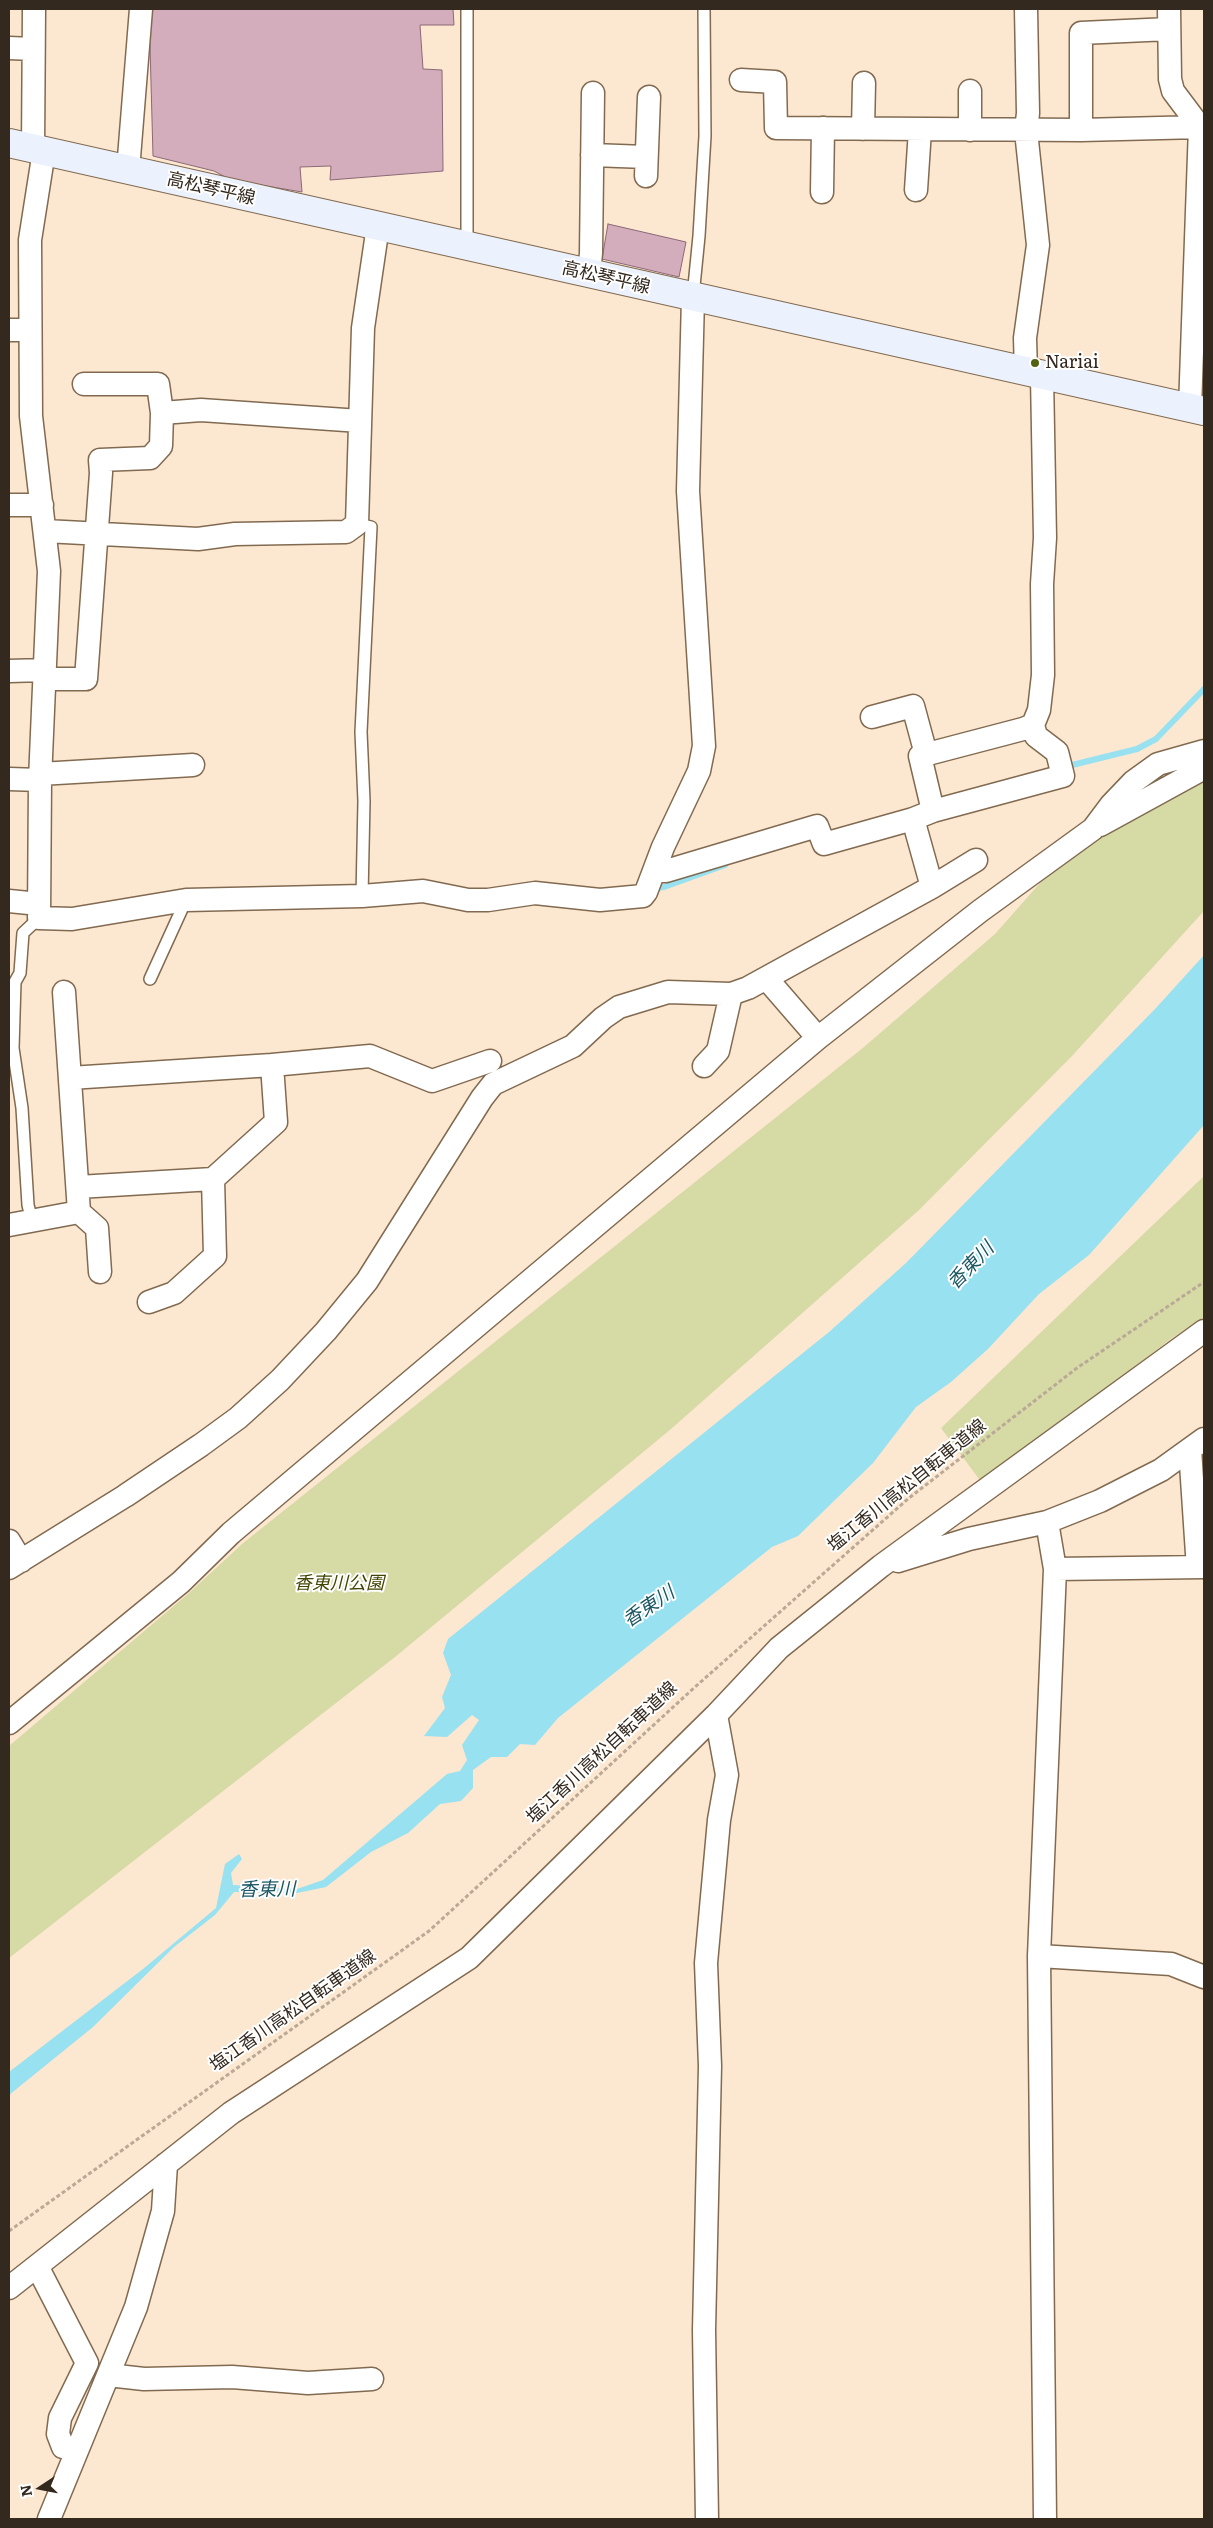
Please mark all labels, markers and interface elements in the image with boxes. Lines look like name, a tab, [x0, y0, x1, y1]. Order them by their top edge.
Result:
street label: 高松琴平線	[165, 168, 257, 210]
street label: 高松琴平線	[560, 257, 652, 299]
place label: Nariai	[1045, 352, 1099, 374]
marker: Nariai	[1029, 357, 1041, 369]
water label: 香東川	[943, 1238, 999, 1294]
street label: 塩江香川高松自転車道線	[823, 1415, 991, 1557]
park label: 香東川公園	[294, 1573, 384, 1595]
water label: 香東川	[619, 1582, 679, 1632]
street label: 塩江香川高松自転車道線	[522, 1678, 682, 1828]
water label: 香東川	[238, 1878, 296, 1902]
street label: 塩江香川高松自転車道線	[206, 1945, 380, 2077]
north arrow	[15, 2463, 65, 2513]
text: N	[14, 2483, 36, 2499]

